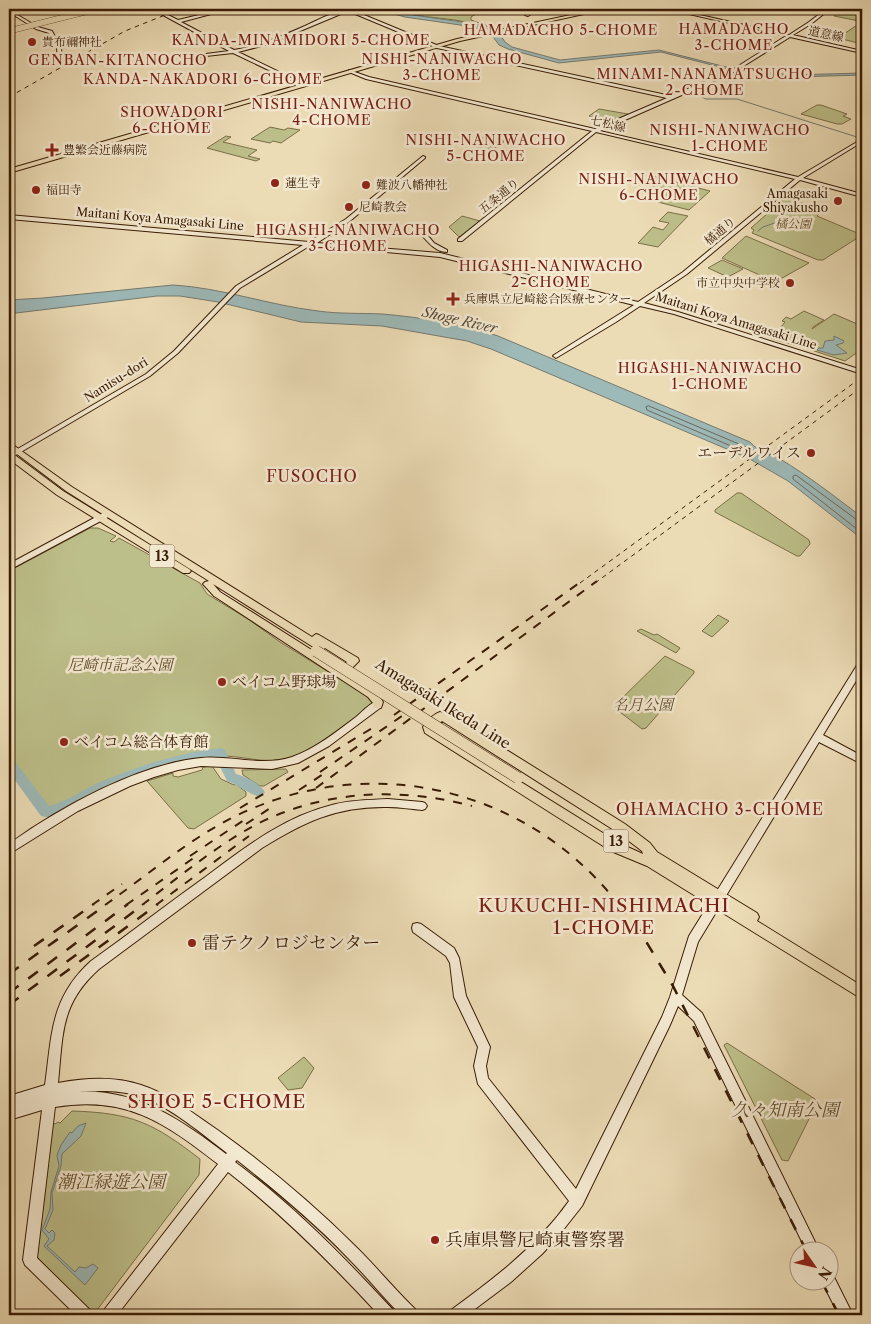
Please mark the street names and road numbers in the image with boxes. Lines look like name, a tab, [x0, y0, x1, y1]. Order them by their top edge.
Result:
street label: 道意線	[807, 22, 845, 45]
street label: 七松線	[589, 112, 627, 135]
street label: 五条通り	[475, 175, 522, 217]
street label: Maitani Koya Amagasaki Line	[76, 204, 245, 233]
street label: 橘通り	[701, 213, 738, 248]
street label: Maitani Koya Amagasaki Line	[654, 289, 819, 352]
street label: Namisu-dori	[81, 354, 151, 405]
road number: 13	[150, 544, 174, 568]
street label: Amagasaki Ikeda Line	[371, 654, 514, 753]
road number: 13	[604, 829, 628, 852]

